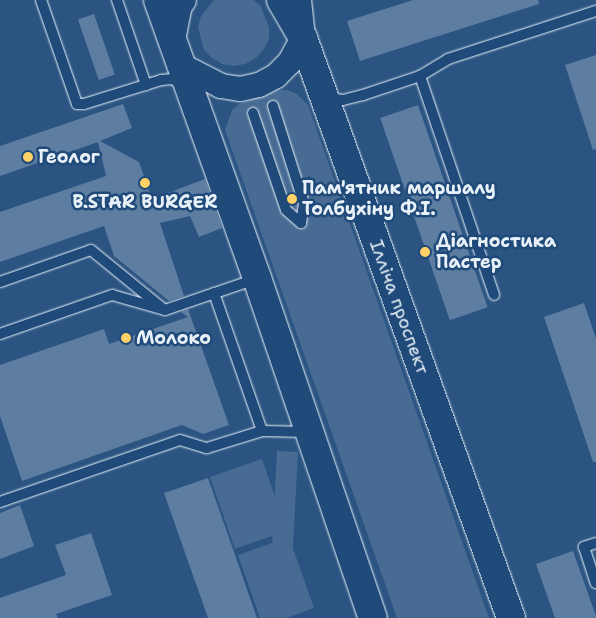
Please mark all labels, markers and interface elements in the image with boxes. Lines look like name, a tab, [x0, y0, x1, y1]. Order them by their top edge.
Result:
place label: Геолог	[38, 146, 100, 168]
marker: Геолог	[22, 151, 34, 163]
marker: B.STAR BURGER	[139, 177, 151, 189]
place label: Пам'ятник маршалу Толбухіну Ф.І.	[302, 178, 496, 220]
place label: B.STAR BURGER	[72, 191, 218, 213]
marker: Пам'ятник маршалу Толбухіну Ф.І.	[286, 193, 298, 205]
place label: Діагностика Пастер	[436, 231, 556, 274]
street label: Ілліча проспект	[365, 237, 433, 377]
marker: Діагностика Пастер	[418, 245, 432, 259]
place label: Молоко	[136, 327, 211, 349]
marker: Молоко	[120, 332, 132, 344]

